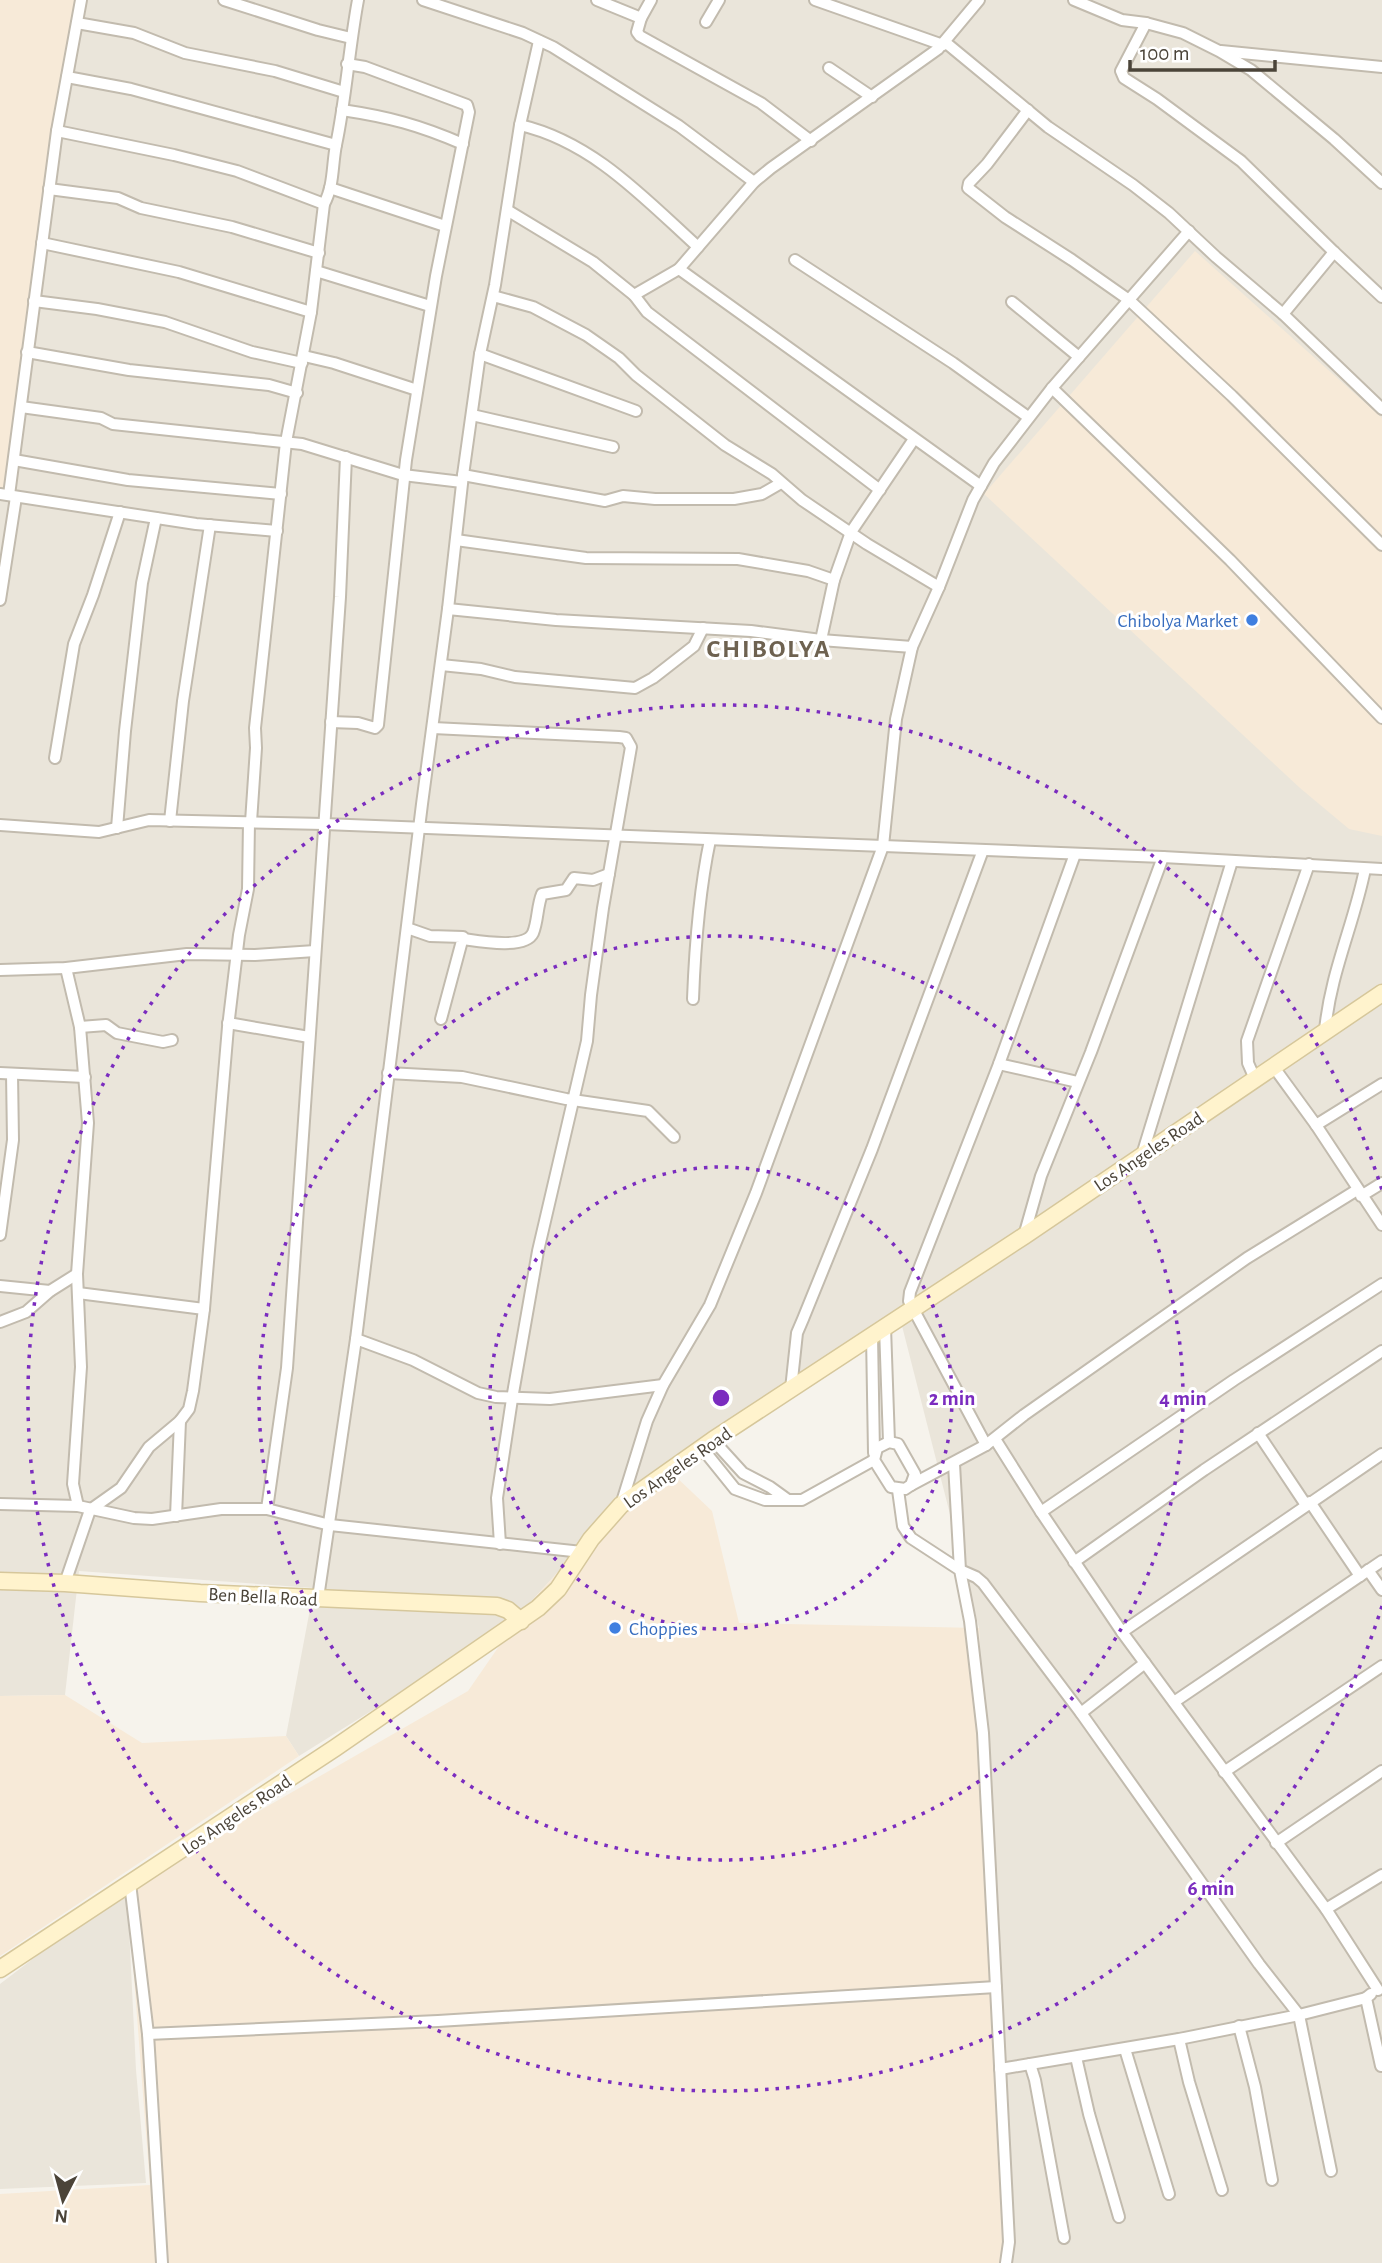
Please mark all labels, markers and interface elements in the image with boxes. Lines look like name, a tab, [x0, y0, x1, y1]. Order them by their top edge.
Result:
scale bar	[1130, 28, 1275, 72]
text: 100 m	[1140, 43, 1190, 64]
place label: Chibolya Market	[1117, 612, 1238, 631]
marker: Chibolya Market	[1244, 612, 1260, 628]
district label: CHIBOLYA	[706, 636, 832, 662]
street label: Los Angeles Road	[1091, 1109, 1207, 1196]
centre of rings	[709, 1386, 733, 1410]
text: 2 min	[929, 1388, 975, 1409]
text: 4 min	[1159, 1388, 1207, 1409]
street label: Los Angeles Road	[620, 1424, 736, 1512]
street label: Ben Bella Road	[208, 1585, 318, 1610]
marker: Choppies	[607, 1620, 623, 1636]
place label: Choppies	[629, 1620, 698, 1639]
street label: Los Angeles Road	[179, 1772, 295, 1859]
text: 6 min	[1188, 1878, 1234, 1899]
north arrow	[28, 2165, 98, 2235]
text: N	[54, 2205, 69, 2226]

